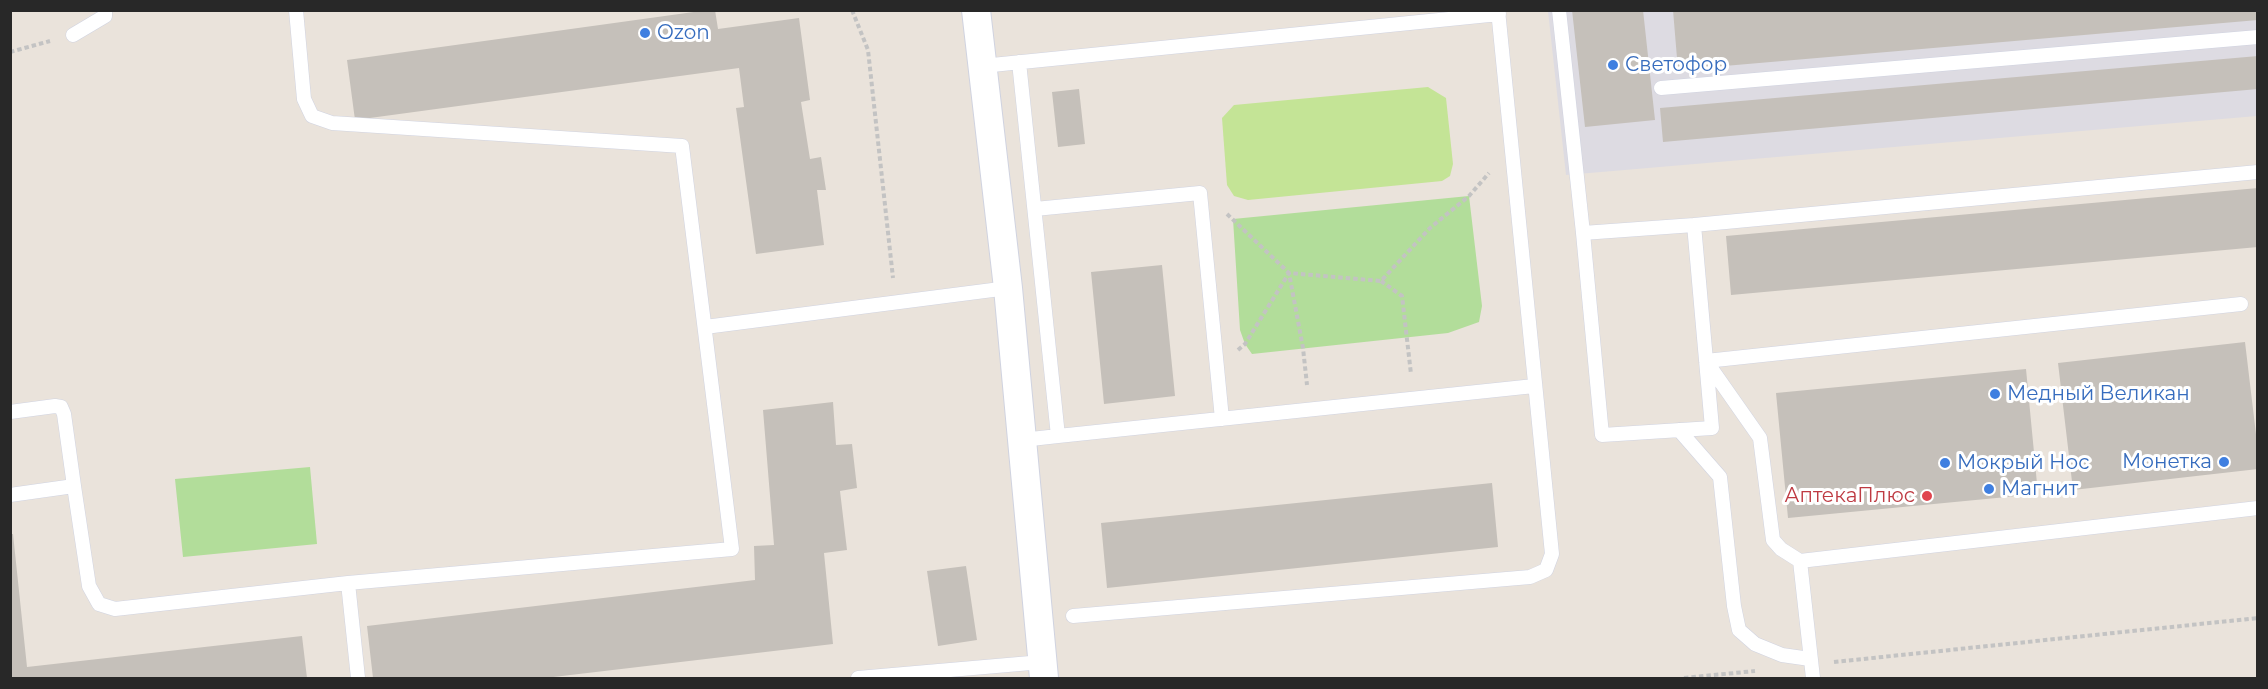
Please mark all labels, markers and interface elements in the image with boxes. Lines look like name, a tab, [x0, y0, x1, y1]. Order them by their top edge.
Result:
place label: Ozon	[657, 21, 710, 45]
marker: Ozon	[638, 26, 652, 40]
place label: Светофор	[1625, 53, 1727, 77]
marker: Светофор	[1606, 58, 1620, 72]
place label: Медный Великан	[2007, 382, 2190, 406]
marker: Медный Великан	[1988, 387, 2002, 401]
place label: Монетка	[2122, 450, 2212, 474]
place label: Мокрый Нос	[1957, 451, 2089, 475]
marker: Монетка	[2217, 455, 2231, 469]
marker: Мокрый Нос	[1938, 456, 1952, 470]
place label: Магнит	[2001, 477, 2078, 501]
marker: Магнит	[1982, 482, 1996, 496]
place label: АптекаПлюс	[1785, 484, 1915, 508]
marker: АптекаПлюс	[1920, 489, 1934, 503]

